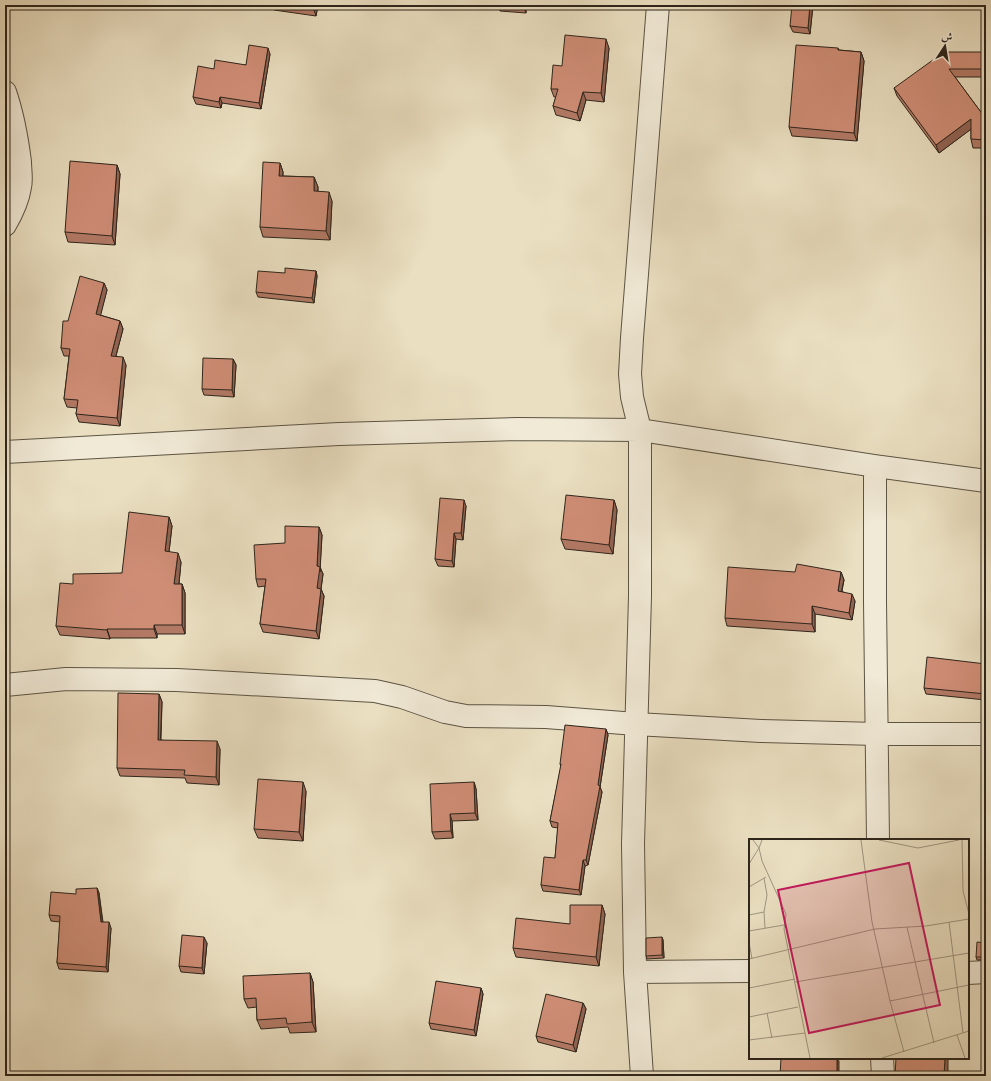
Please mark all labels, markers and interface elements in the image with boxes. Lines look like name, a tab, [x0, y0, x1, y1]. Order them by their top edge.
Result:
north arrow	[925, 26, 965, 66]
text: ش	[940, 29, 954, 45]
inset map	[749, 839, 969, 1059]

